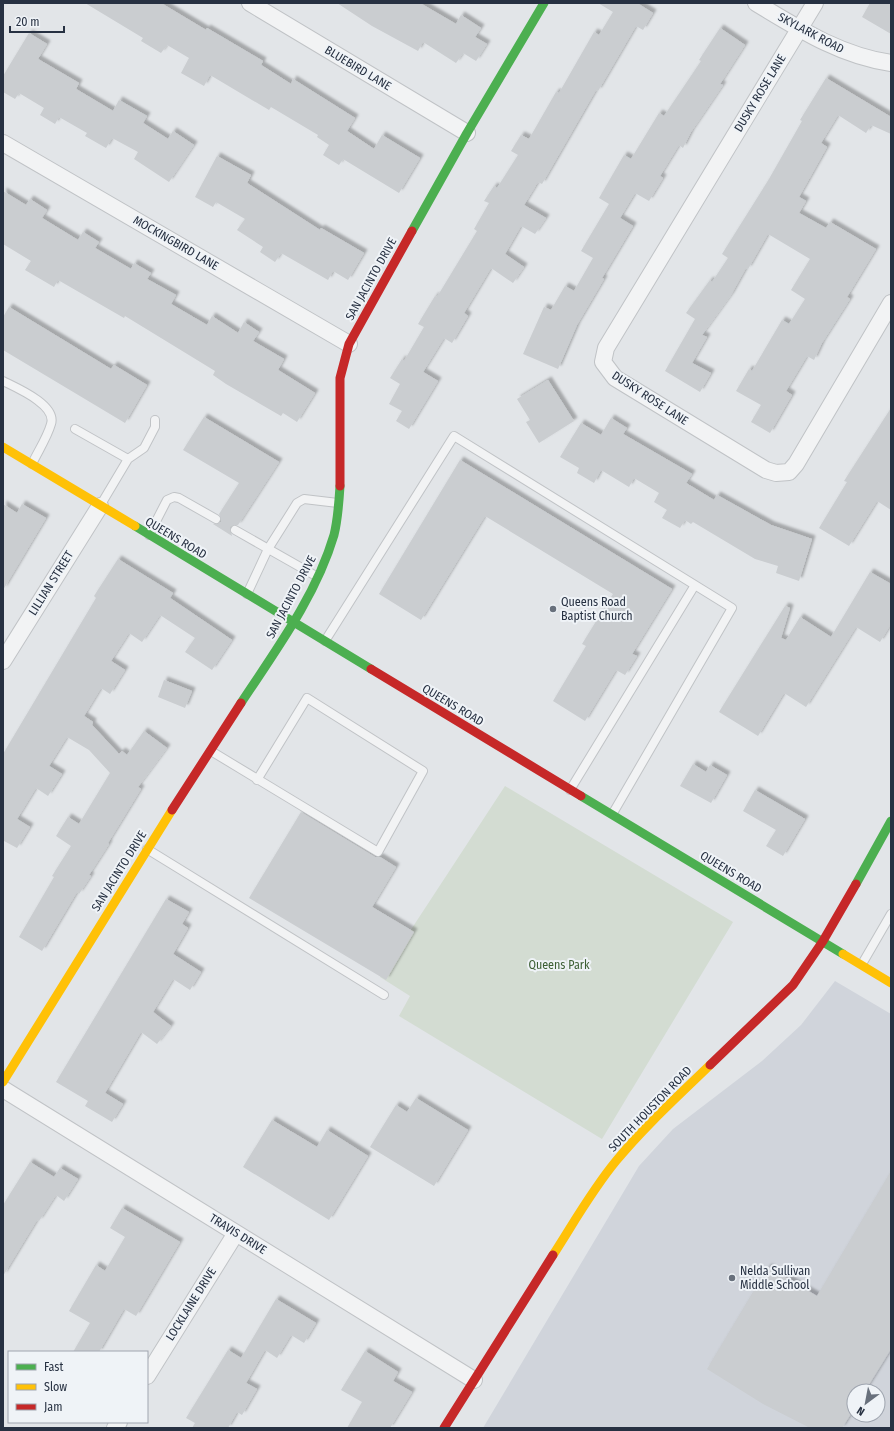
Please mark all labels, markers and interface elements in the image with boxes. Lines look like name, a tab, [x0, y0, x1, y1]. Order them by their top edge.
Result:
scale bar	[10, 8, 64, 34]
street label: SKYLARK ROAD	[776, 10, 846, 56]
text: 20 m	[16, 15, 40, 29]
street label: BLUEBIRD LANE	[322, 43, 394, 93]
street label: DUSKY ROSE LANE	[731, 51, 789, 134]
street label: MOCKINGBIRD LANE	[131, 213, 222, 273]
street label: SAN JACINTO DRIVE	[343, 235, 400, 323]
street label: DUSKY ROSE LANE	[609, 368, 691, 428]
street label: QUEENS ROAD	[143, 514, 209, 562]
street label: LILLIAN STREET	[26, 548, 77, 618]
street label: SAN JACINTO DRIVE	[263, 553, 319, 641]
place label: Queens Road Baptist Church	[561, 595, 633, 623]
marker: Queens Road Baptist Church	[548, 604, 558, 614]
street label: QUEENS ROAD	[420, 681, 486, 729]
street label: SAN JACINTO DRIVE	[89, 828, 150, 914]
street label: QUEENS ROAD	[698, 848, 764, 896]
park label: Queens Park	[528, 958, 590, 972]
street label: SOUTH HOUSTON ROAD	[606, 1063, 694, 1155]
street label: TRAVIS DRIVE	[207, 1211, 269, 1257]
place label: Nelda Sullivan Middle School	[740, 1264, 810, 1292]
street label: LOCKLAINE DRIVE	[163, 1265, 219, 1343]
marker: Nelda Sullivan Middle School	[727, 1273, 737, 1283]
legend	[8, 1351, 148, 1423]
text: Fast	[44, 1360, 63, 1374]
text: Slow	[44, 1380, 67, 1394]
north arrow	[846, 1383, 886, 1423]
text: Jam	[44, 1400, 62, 1414]
text: N	[855, 1404, 867, 1418]

